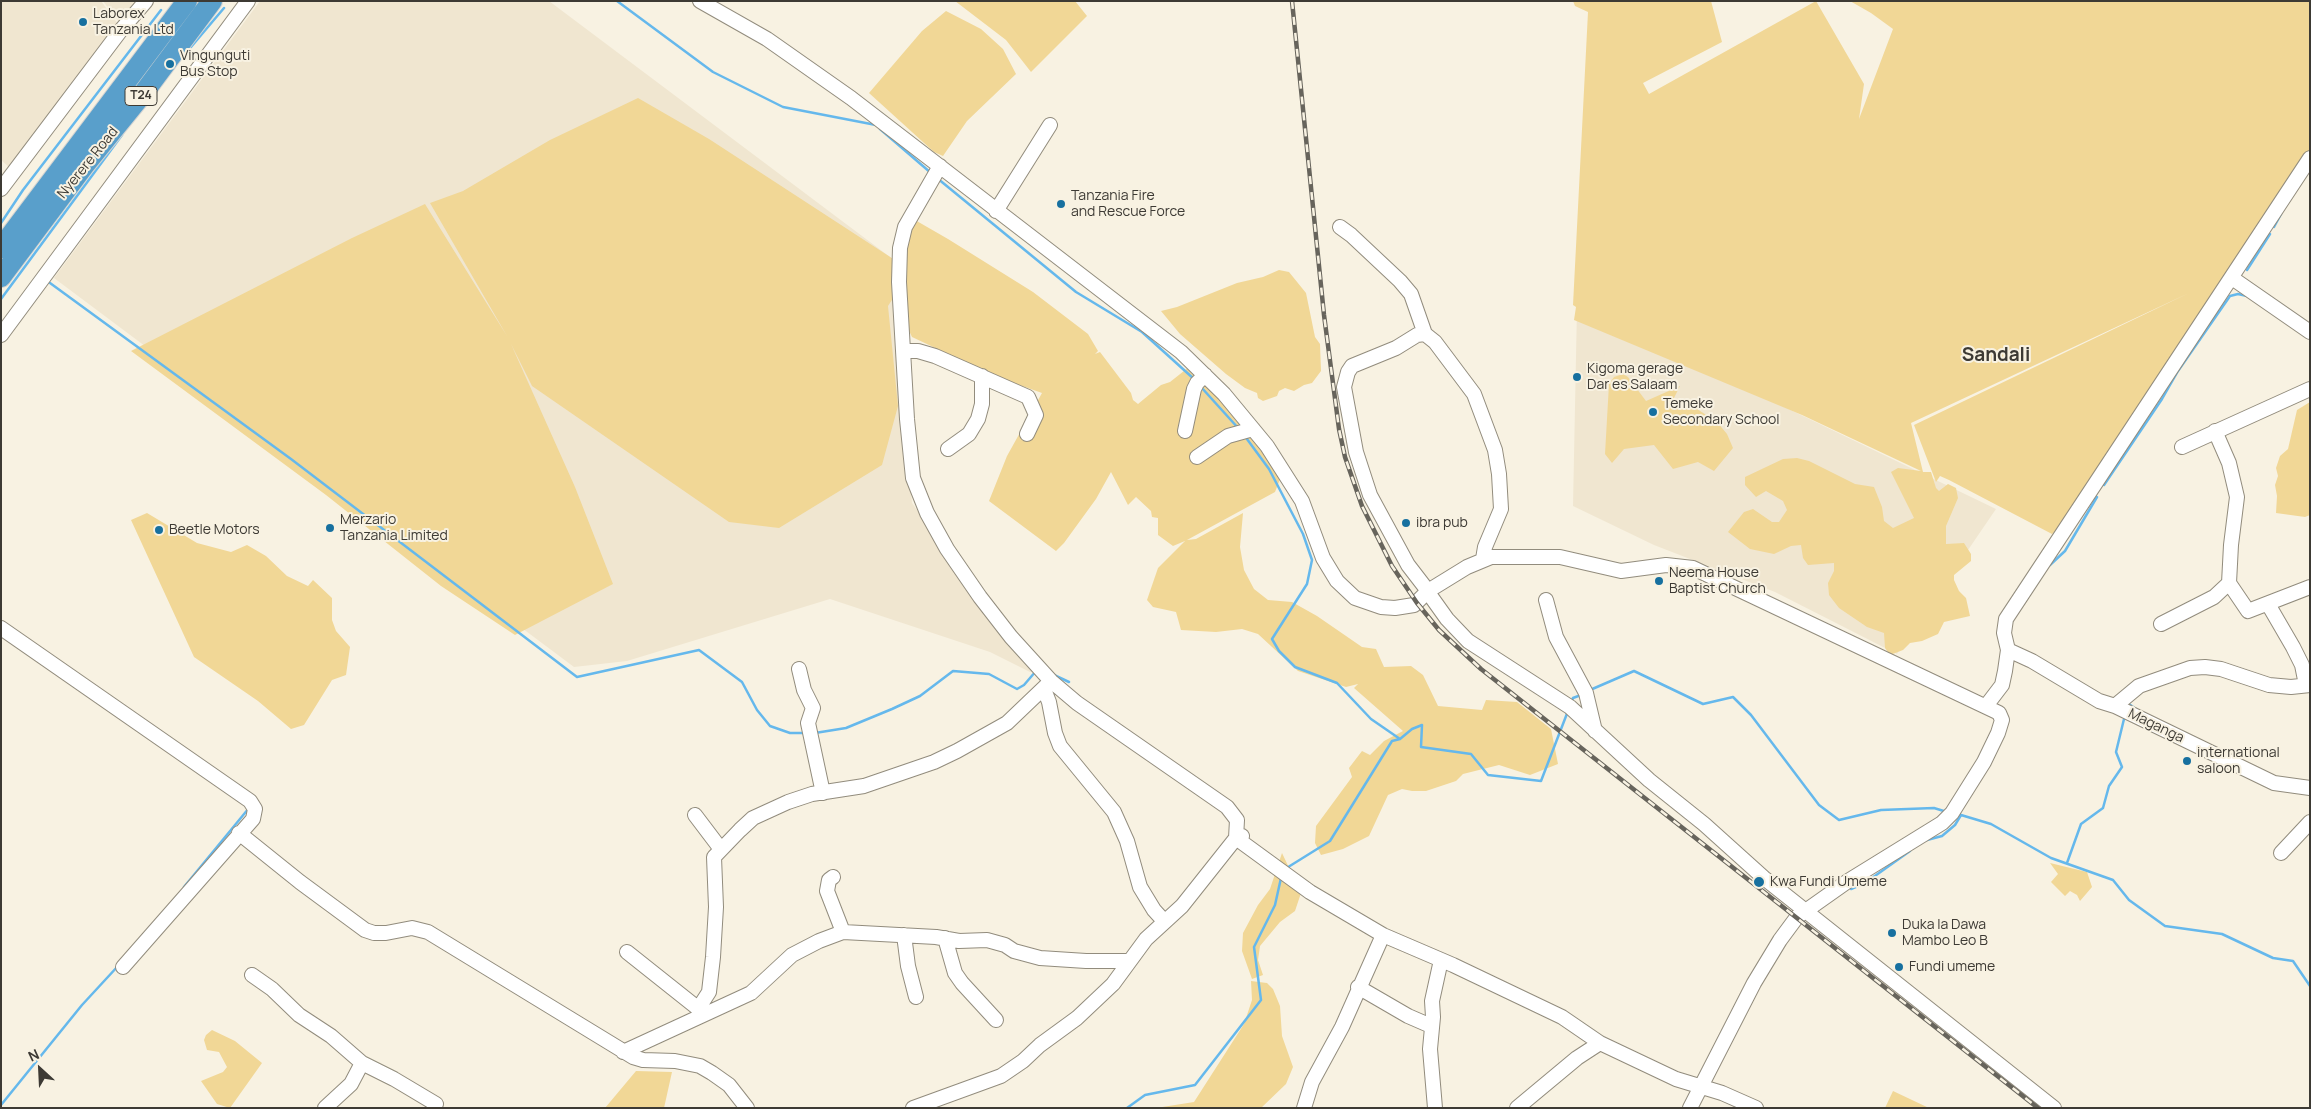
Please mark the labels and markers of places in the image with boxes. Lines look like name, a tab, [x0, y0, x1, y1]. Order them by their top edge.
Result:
place label: Laborex Tanzania Ltd	[93, 6, 174, 38]
marker: Laborex Tanzania Ltd	[77, 16, 89, 28]
place label: Vingunguti Bus Stop	[180, 48, 250, 80]
marker: Vingunguti Bus Stop	[164, 58, 176, 70]
place label: Tanzania Fire and Rescue Force	[1071, 188, 1185, 220]
marker: Tanzania Fire and Rescue Force	[1055, 198, 1067, 210]
place label: Kigoma gerage Dar es Salaam	[1587, 361, 1683, 394]
marker: Kigoma gerage Dar es Salaam	[1571, 371, 1583, 383]
place label: Temeke Secondary School	[1663, 396, 1780, 428]
marker: Temeke Secondary School	[1647, 406, 1659, 418]
place label: Merzario Tanzania Limited	[340, 512, 448, 544]
place label: ibra pub	[1416, 515, 1468, 531]
marker: ibra pub	[1400, 517, 1412, 529]
place label: Beetle Motors	[169, 522, 260, 538]
marker: Merzario Tanzania Limited	[324, 522, 336, 534]
marker: Beetle Motors	[153, 524, 165, 536]
place label: Neema House Baptist Church	[1669, 565, 1766, 598]
marker: Neema House Baptist Church	[1653, 575, 1665, 587]
place label: international saloon	[2197, 745, 2280, 778]
marker: international saloon	[2181, 755, 2193, 767]
place label: Kwa Fundi Umeme	[1770, 874, 1887, 890]
marker: Kwa Fundi Umeme	[1752, 875, 1766, 889]
place label: Duka la Dawa Mambo Leo B	[1902, 917, 1988, 950]
marker: Duka la Dawa Mambo Leo B	[1886, 927, 1898, 939]
place label: Fundi umeme	[1909, 959, 1995, 975]
marker: Fundi umeme	[1893, 961, 1905, 973]

